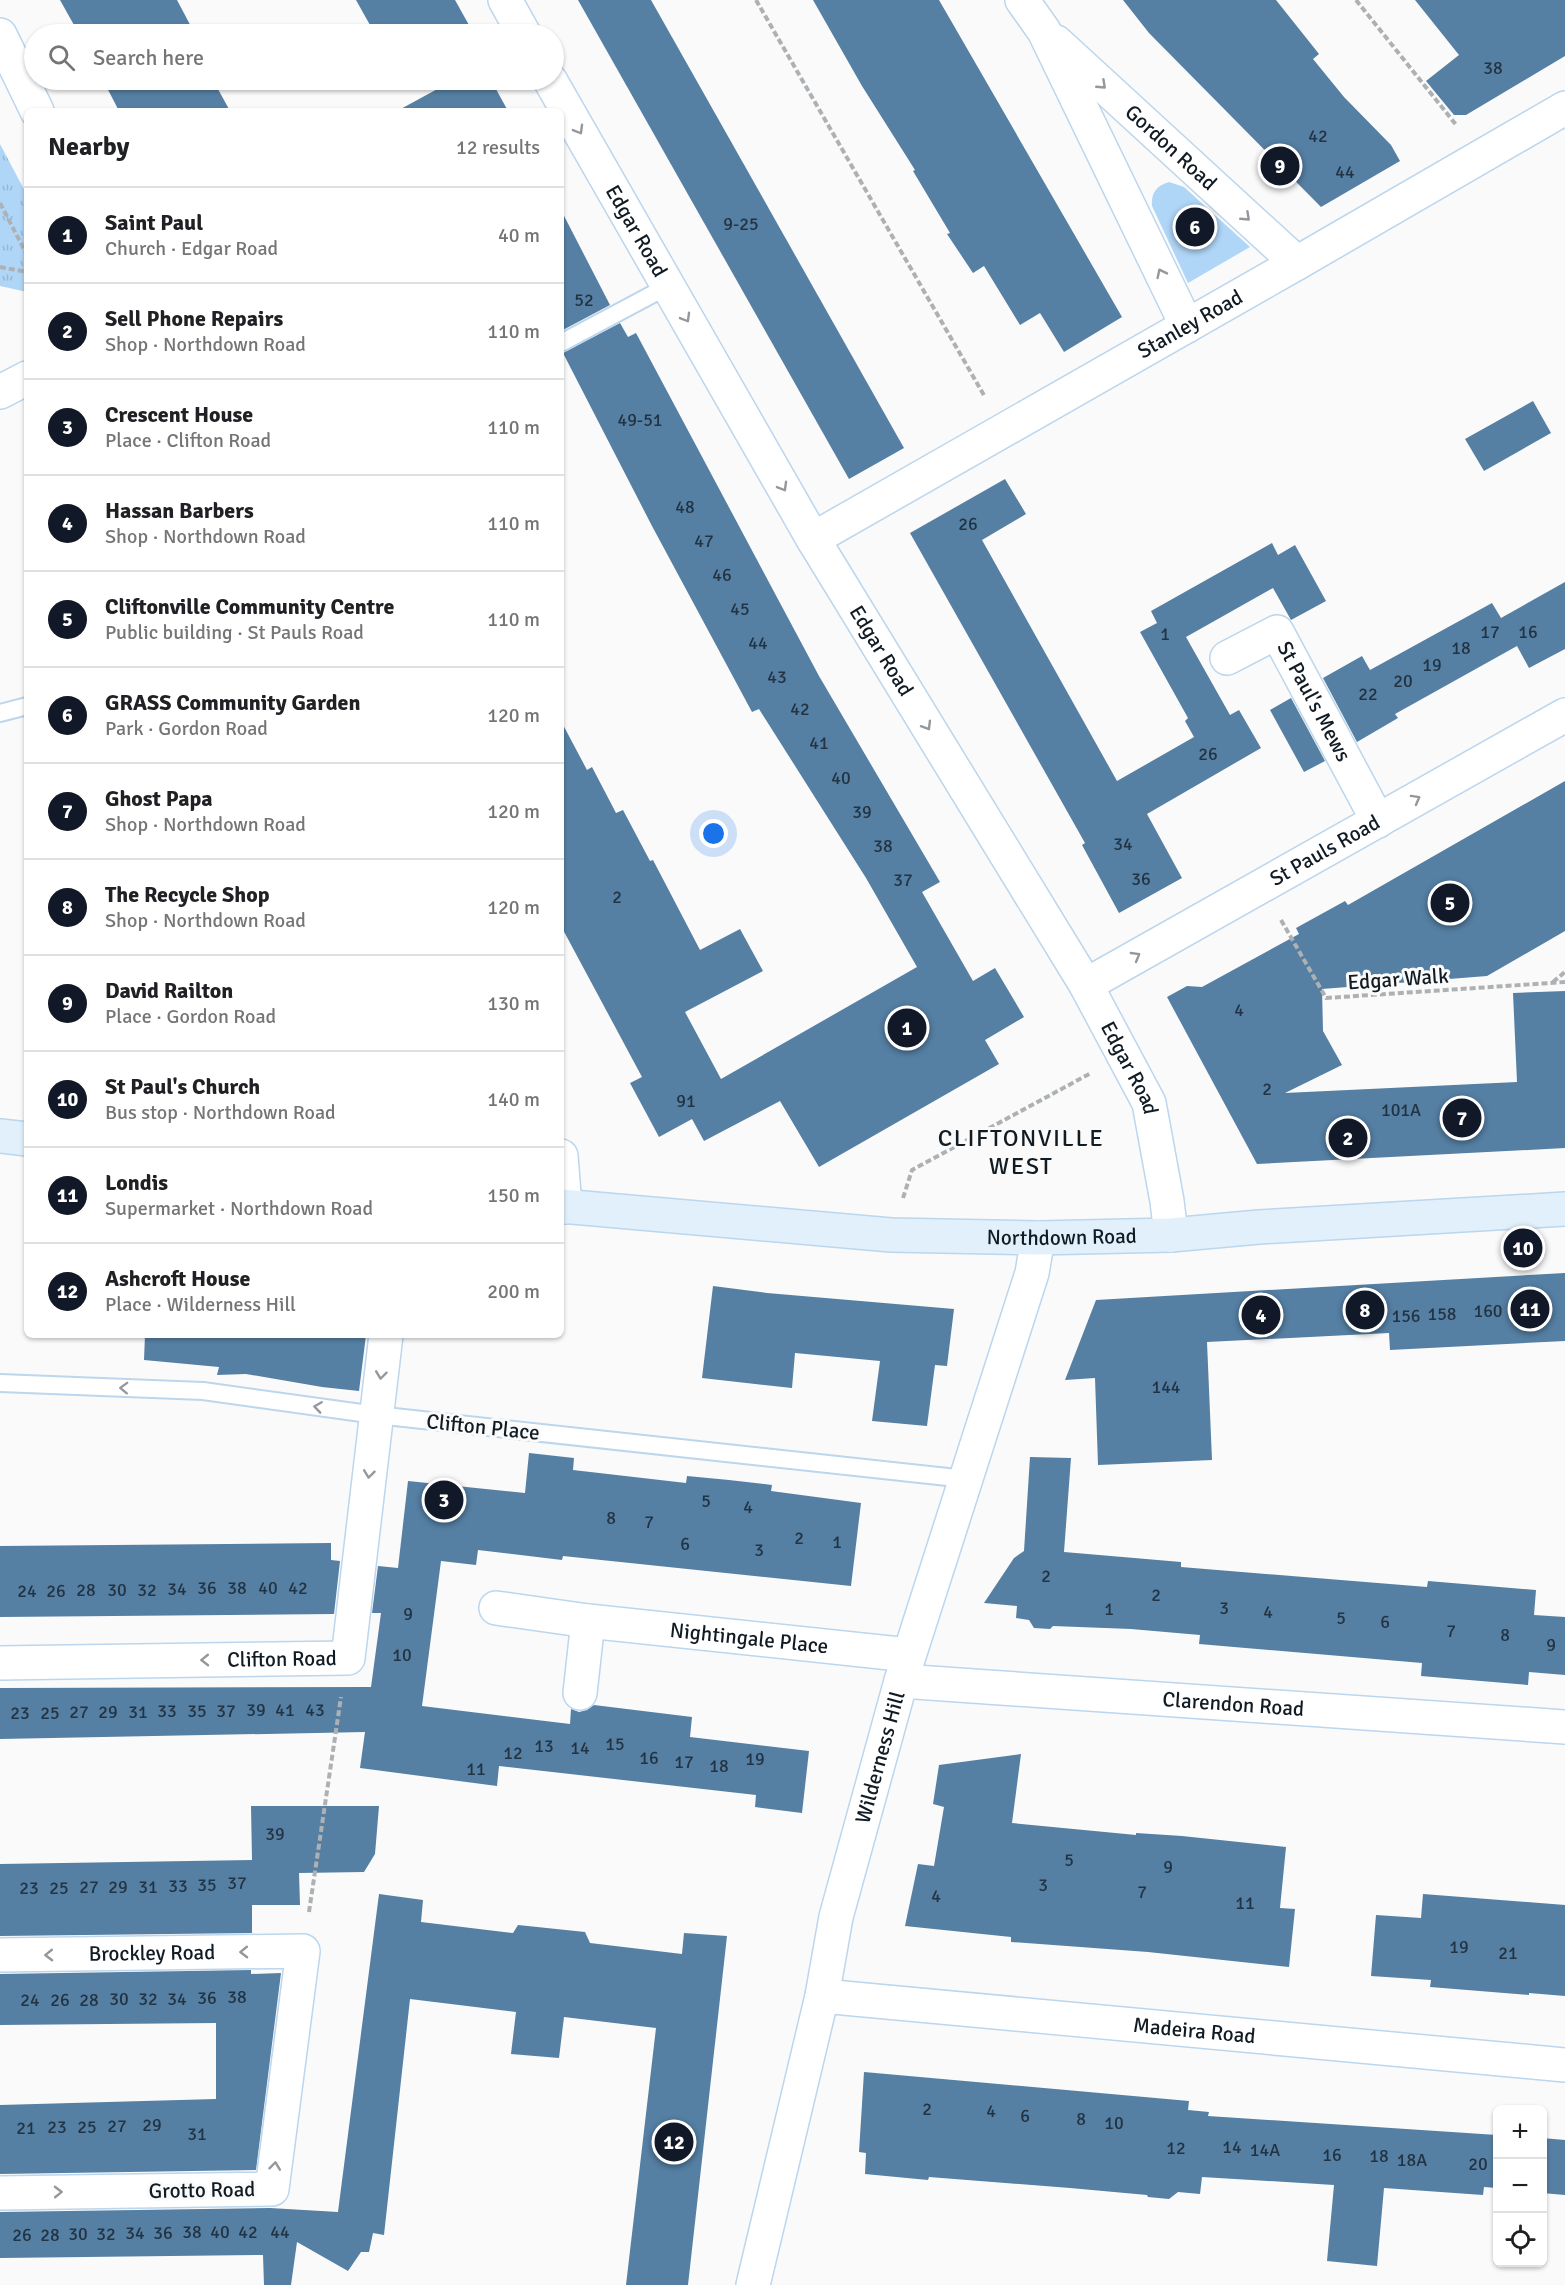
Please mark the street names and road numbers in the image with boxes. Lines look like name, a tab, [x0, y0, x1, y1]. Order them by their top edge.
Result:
street label: Gordon Road	[1120, 99, 1222, 196]
street label: Edgar Road	[600, 180, 673, 282]
street label: Stanley Road	[1133, 284, 1247, 364]
street label: Edgar Road	[844, 600, 919, 701]
street label: St Paul's Mews	[1271, 637, 1357, 766]
street label: St Pauls Road	[1265, 809, 1384, 892]
street label: Edgar Walk	[1347, 962, 1450, 996]
street label: Edgar Road	[1095, 1017, 1164, 1116]
street label: Northdown Road	[986, 1223, 1137, 1251]
street label: Clifton Place	[425, 1408, 541, 1446]
street label: Nightingale Place	[669, 1617, 830, 1659]
street label: Clifton Road	[227, 1645, 337, 1673]
street label: Clarendon Road	[1161, 1686, 1305, 1722]
street label: Wilderness Hill	[849, 1688, 911, 1826]
street label: Brockley Road	[89, 1939, 215, 1967]
street label: Madeira Road	[1132, 2012, 1257, 2049]
street label: Grotto Road	[148, 2176, 256, 2204]

